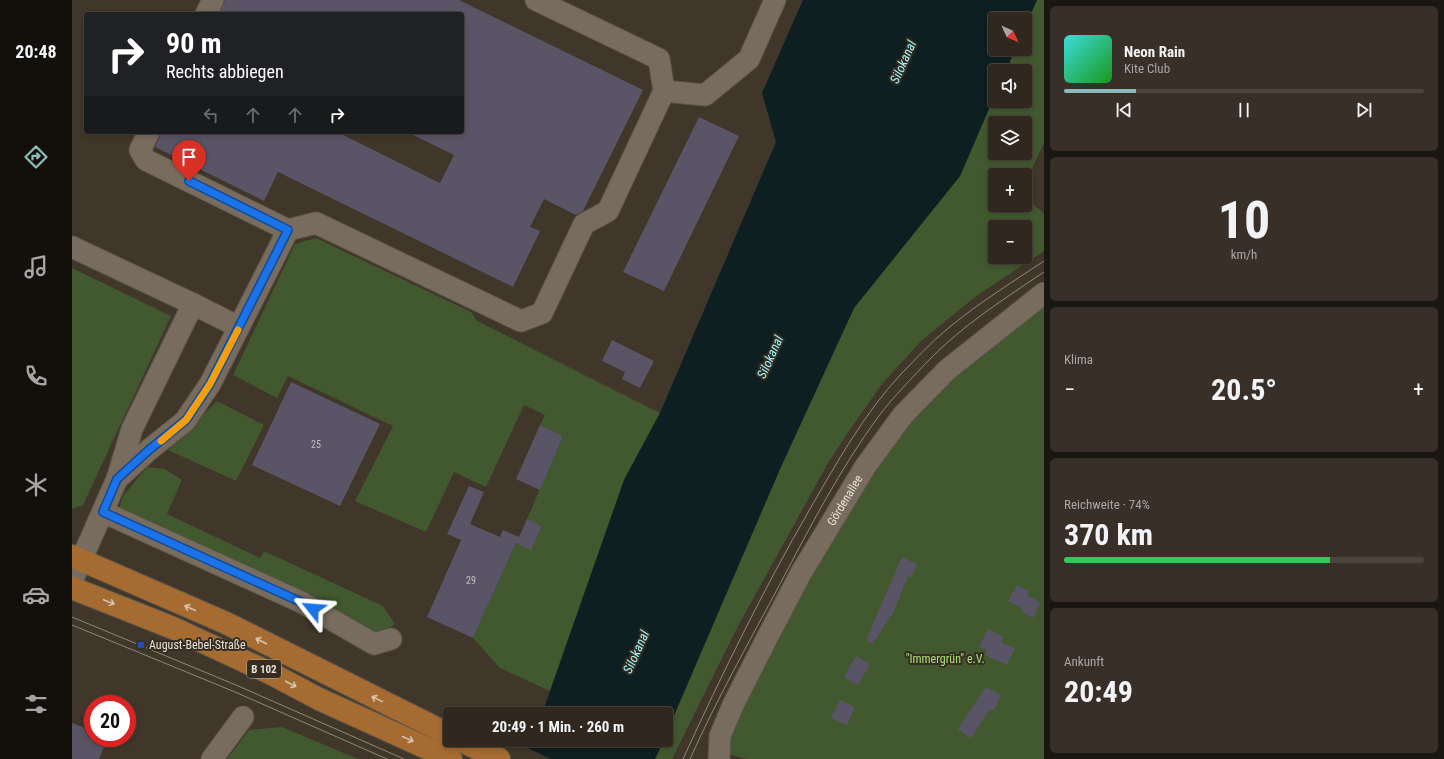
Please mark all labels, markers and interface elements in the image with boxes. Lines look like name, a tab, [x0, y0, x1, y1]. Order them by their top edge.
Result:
north arrow	[988, 12, 1032, 56]
map controls	[988, 12, 1032, 264]
text: 90 m	[166, 27, 222, 60]
icon: right	[100, 28, 152, 80]
water label: Silokanal	[887, 37, 920, 86]
text: 20:48	[15, 41, 57, 62]
text: Neon Rain	[1124, 43, 1185, 61]
text: Rechts abbiegen	[166, 61, 284, 82]
text: Kite Club	[1124, 61, 1170, 76]
button: sound	[988, 64, 1032, 108]
icon: previous	[1113, 99, 1135, 121]
icon: pause	[1233, 99, 1255, 121]
icon: next	[1353, 99, 1375, 121]
icon: left	[200, 104, 222, 126]
icon: ahead	[242, 104, 264, 126]
icon: ahead	[284, 104, 306, 126]
icon: right	[326, 104, 348, 126]
button: layers	[988, 116, 1032, 160]
pin	[172, 140, 206, 181]
icon: directions	[22, 143, 50, 171]
icon: arrive	[178, 146, 200, 168]
button: +	[988, 168, 1032, 212]
text: 10	[1218, 190, 1270, 251]
button: −	[988, 220, 1032, 264]
text: km/h	[1231, 247, 1257, 262]
icon: music	[22, 253, 50, 281]
water label: Silokanal	[754, 332, 787, 381]
text: Klima	[1064, 352, 1093, 367]
icon: phone	[22, 362, 50, 390]
text: 20.5°	[1211, 372, 1277, 407]
text: −	[1064, 377, 1075, 402]
text: +	[1413, 377, 1424, 402]
house number: 25	[311, 439, 321, 450]
icon: climate	[22, 471, 50, 499]
street label: Gördenallee	[824, 472, 866, 528]
text: Reichweite · 74%	[1064, 497, 1150, 512]
text: 370 km	[1064, 517, 1153, 552]
house number: 29	[466, 575, 476, 586]
icon: car	[22, 581, 50, 609]
position arrow	[292, 588, 334, 630]
one-way arrow	[102, 599, 114, 606]
one-way arrow	[185, 603, 197, 611]
water label: Silokanal	[620, 627, 653, 676]
one-way arrow	[255, 637, 267, 644]
place label: August-Bebel-Straße	[149, 638, 246, 652]
marker: August-Bebel-Straße	[136, 640, 146, 650]
park label: "Immergrün" e.V.	[906, 652, 984, 666]
text: Ankunft	[1064, 654, 1104, 669]
road number: B 102	[247, 660, 281, 678]
text: 20:49	[1064, 674, 1133, 709]
one-way arrow	[285, 680, 297, 688]
icon: filters	[22, 690, 50, 718]
speed limit sign: 20	[84, 695, 136, 747]
one-way arrow	[372, 695, 384, 702]
text: 20:49 · 1 Min. · 260 m	[492, 718, 624, 736]
one-way arrow	[402, 736, 414, 744]

